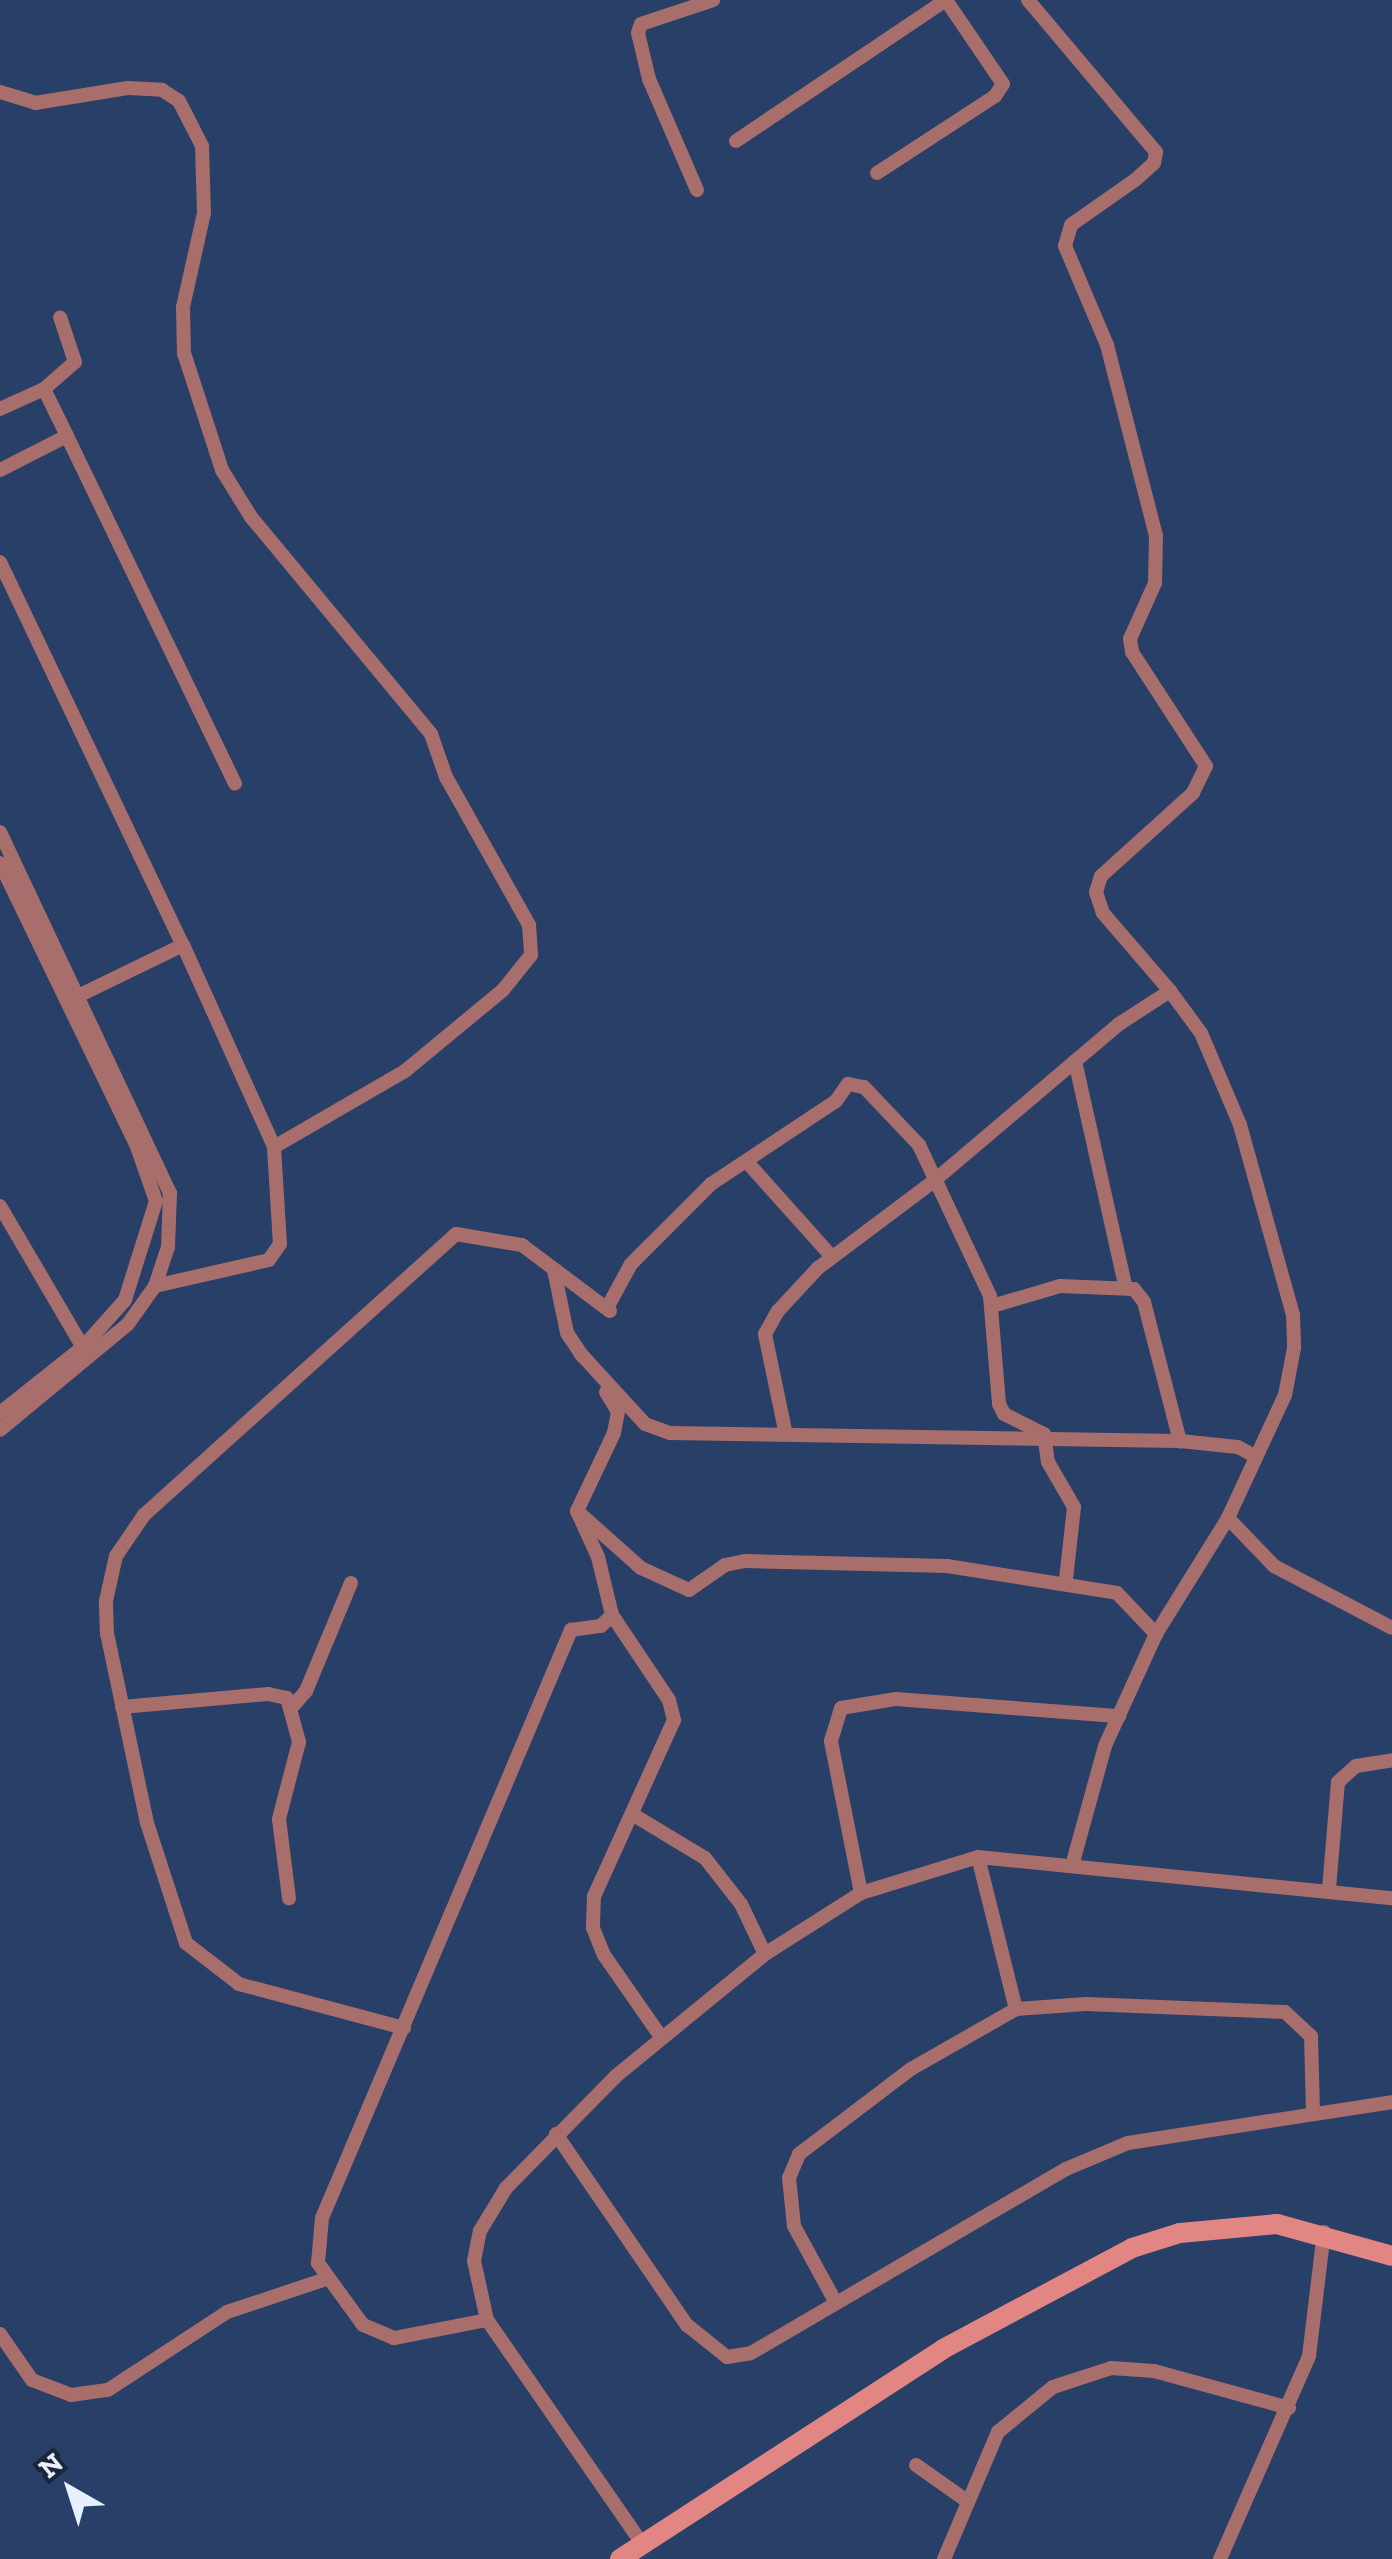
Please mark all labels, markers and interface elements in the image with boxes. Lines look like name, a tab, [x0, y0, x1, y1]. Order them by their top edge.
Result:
north arrow	[20, 2439, 120, 2539]
text: N	[32, 2446, 69, 2485]

